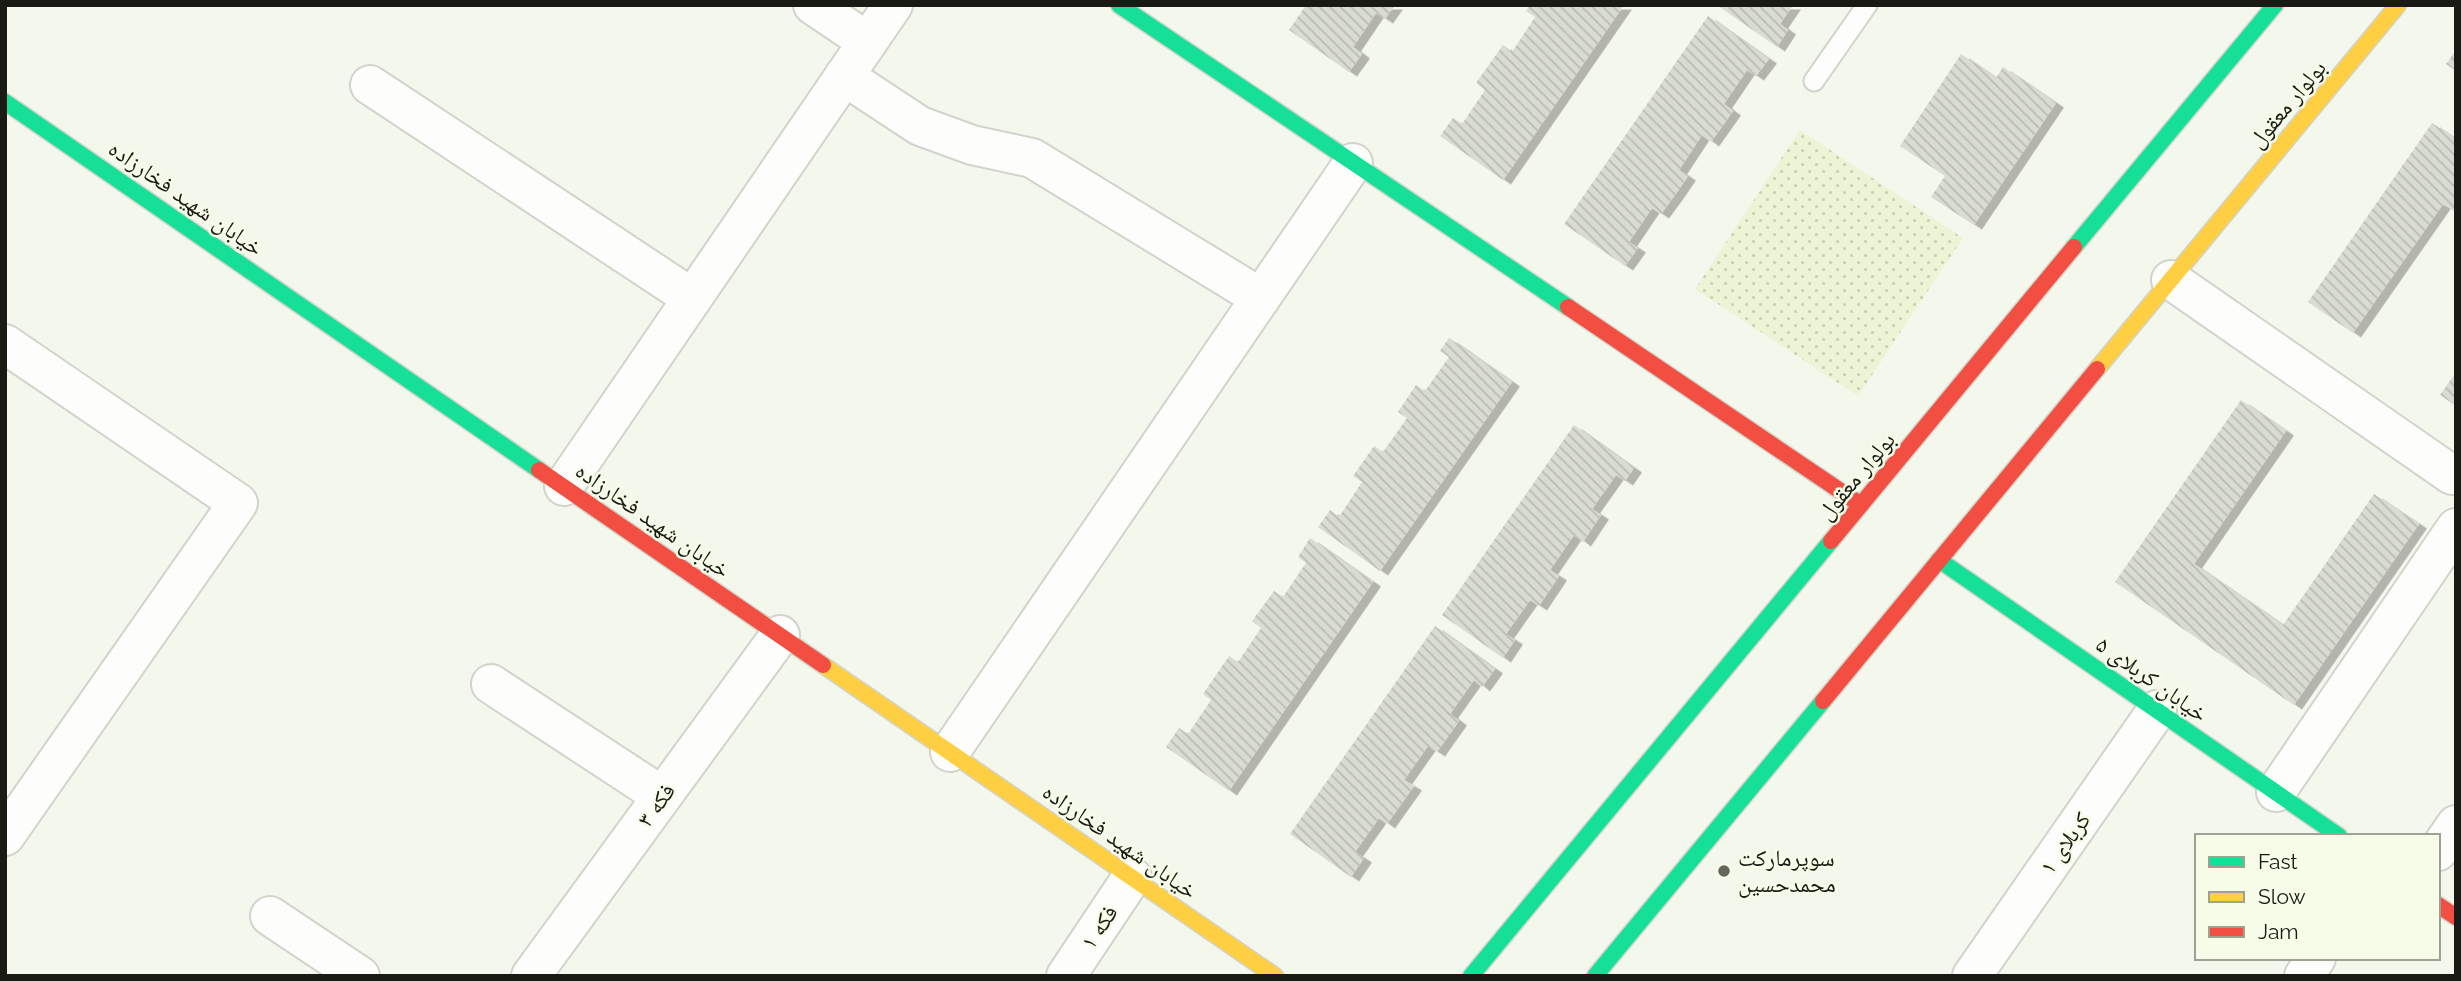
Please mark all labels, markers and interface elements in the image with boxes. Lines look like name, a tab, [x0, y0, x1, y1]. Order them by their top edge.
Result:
street label: بولوار معقول	[2242, 54, 2332, 154]
street label: خیابان شهید فخارزاده	[103, 134, 269, 262]
street label: بولوار معقول	[1811, 426, 1901, 526]
street label: خیابان شهید فخارزاده	[570, 456, 736, 584]
street label: خیابان کربلای ۵	[2091, 630, 2213, 728]
street label: خیابان شهید فخارزاده	[1037, 777, 1203, 905]
street label: فکه ۳	[631, 778, 680, 832]
street label: کربلای ۱	[2034, 806, 2097, 880]
legend	[2195, 834, 2440, 960]
place label: سوپرمارکت محمدحسین	[1738, 844, 1836, 898]
text: Fast	[2258, 849, 2298, 874]
marker: سوپرمارکت محمدحسین	[1716, 863, 1732, 879]
text: Slow	[2258, 884, 2306, 909]
street label: فکه ۱	[1074, 900, 1123, 954]
text: Jam	[2258, 919, 2299, 944]

